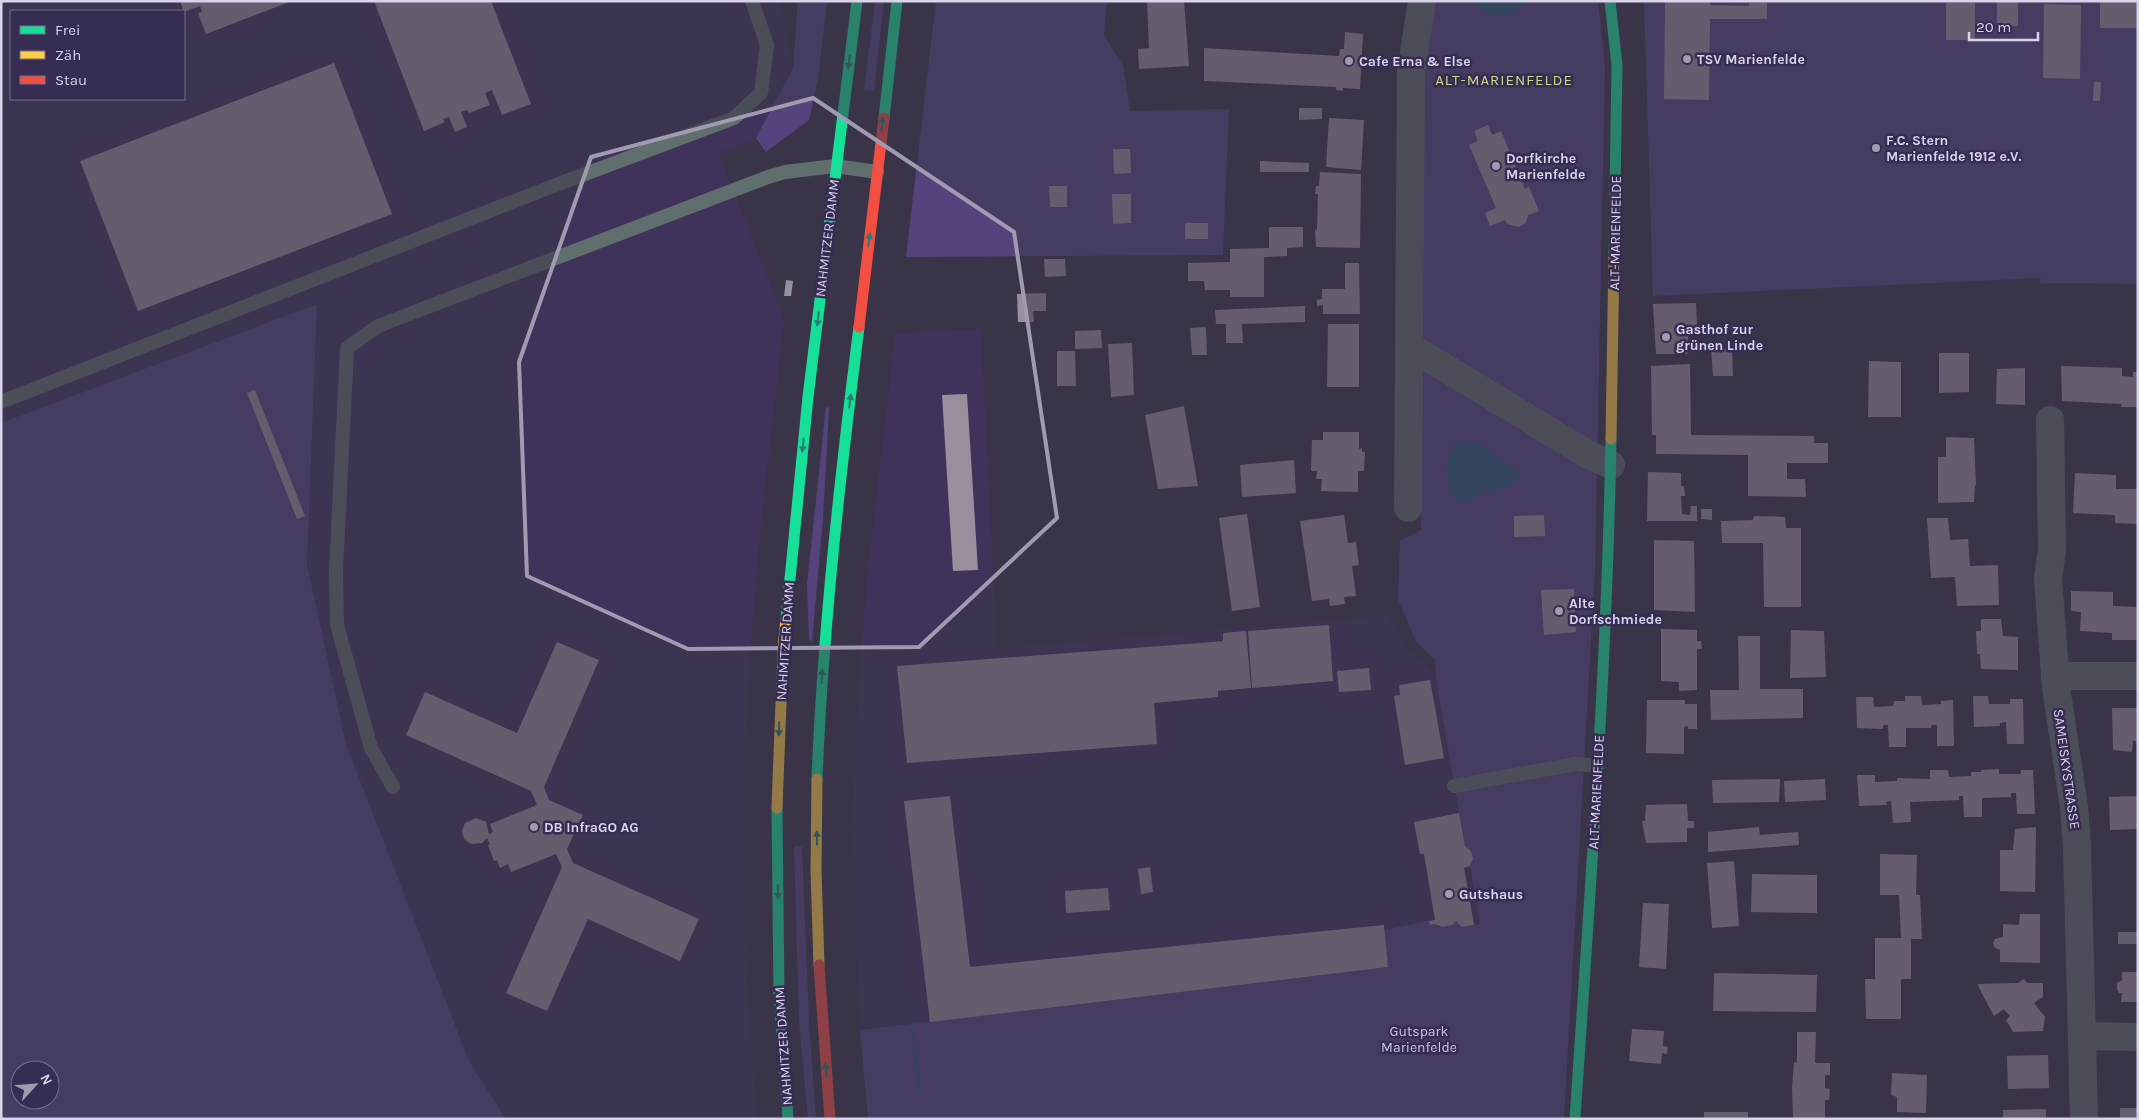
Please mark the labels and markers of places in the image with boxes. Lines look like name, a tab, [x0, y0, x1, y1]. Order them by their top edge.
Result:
place label: TSV Marienfelde	[1697, 51, 1805, 68]
place label: Cafe Erna & Else	[1359, 53, 1471, 70]
marker: TSV Marienfelde	[1681, 53, 1693, 65]
marker: Cafe Erna & Else	[1343, 55, 1355, 67]
place label: F.C. Stern Marienfelde 1912 e.V.	[1886, 132, 2021, 165]
marker: F.C. Stern Marienfelde 1912 e.V.	[1870, 142, 1882, 154]
place label: Dorfkirche Marienfelde	[1506, 150, 1586, 183]
marker: Dorfkirche Marienfelde	[1490, 160, 1502, 172]
place label: Gasthof zur grünen Linde	[1676, 321, 1763, 354]
marker: Gasthof zur grünen Linde	[1660, 331, 1672, 343]
place label: Alte Dorfschmiede	[1569, 595, 1662, 628]
marker: Alte Dorfschmiede	[1553, 605, 1565, 617]
place label: DB InfraGO AG	[544, 819, 639, 836]
marker: DB InfraGO AG	[528, 821, 540, 833]
place label: Gutshaus	[1459, 886, 1523, 903]
marker: Gutshaus	[1443, 888, 1455, 900]

